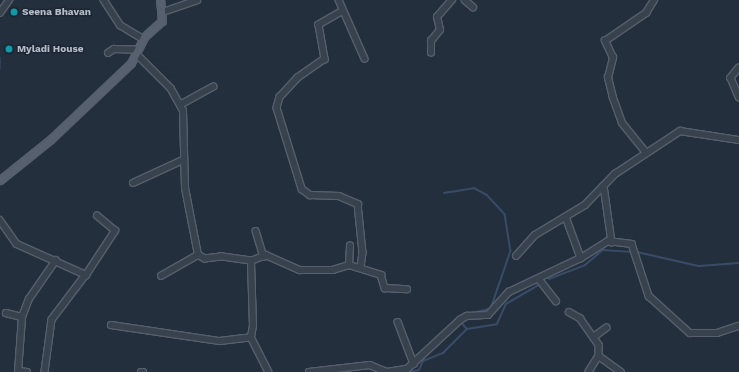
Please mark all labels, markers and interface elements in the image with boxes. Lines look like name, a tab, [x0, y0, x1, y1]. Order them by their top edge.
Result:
place label: Seena Bhavan	[22, 6, 91, 18]
marker: Seena Bhavan	[9, 7, 19, 17]
place label: Myladi House	[17, 43, 84, 55]
marker: Myladi House	[4, 44, 14, 54]

